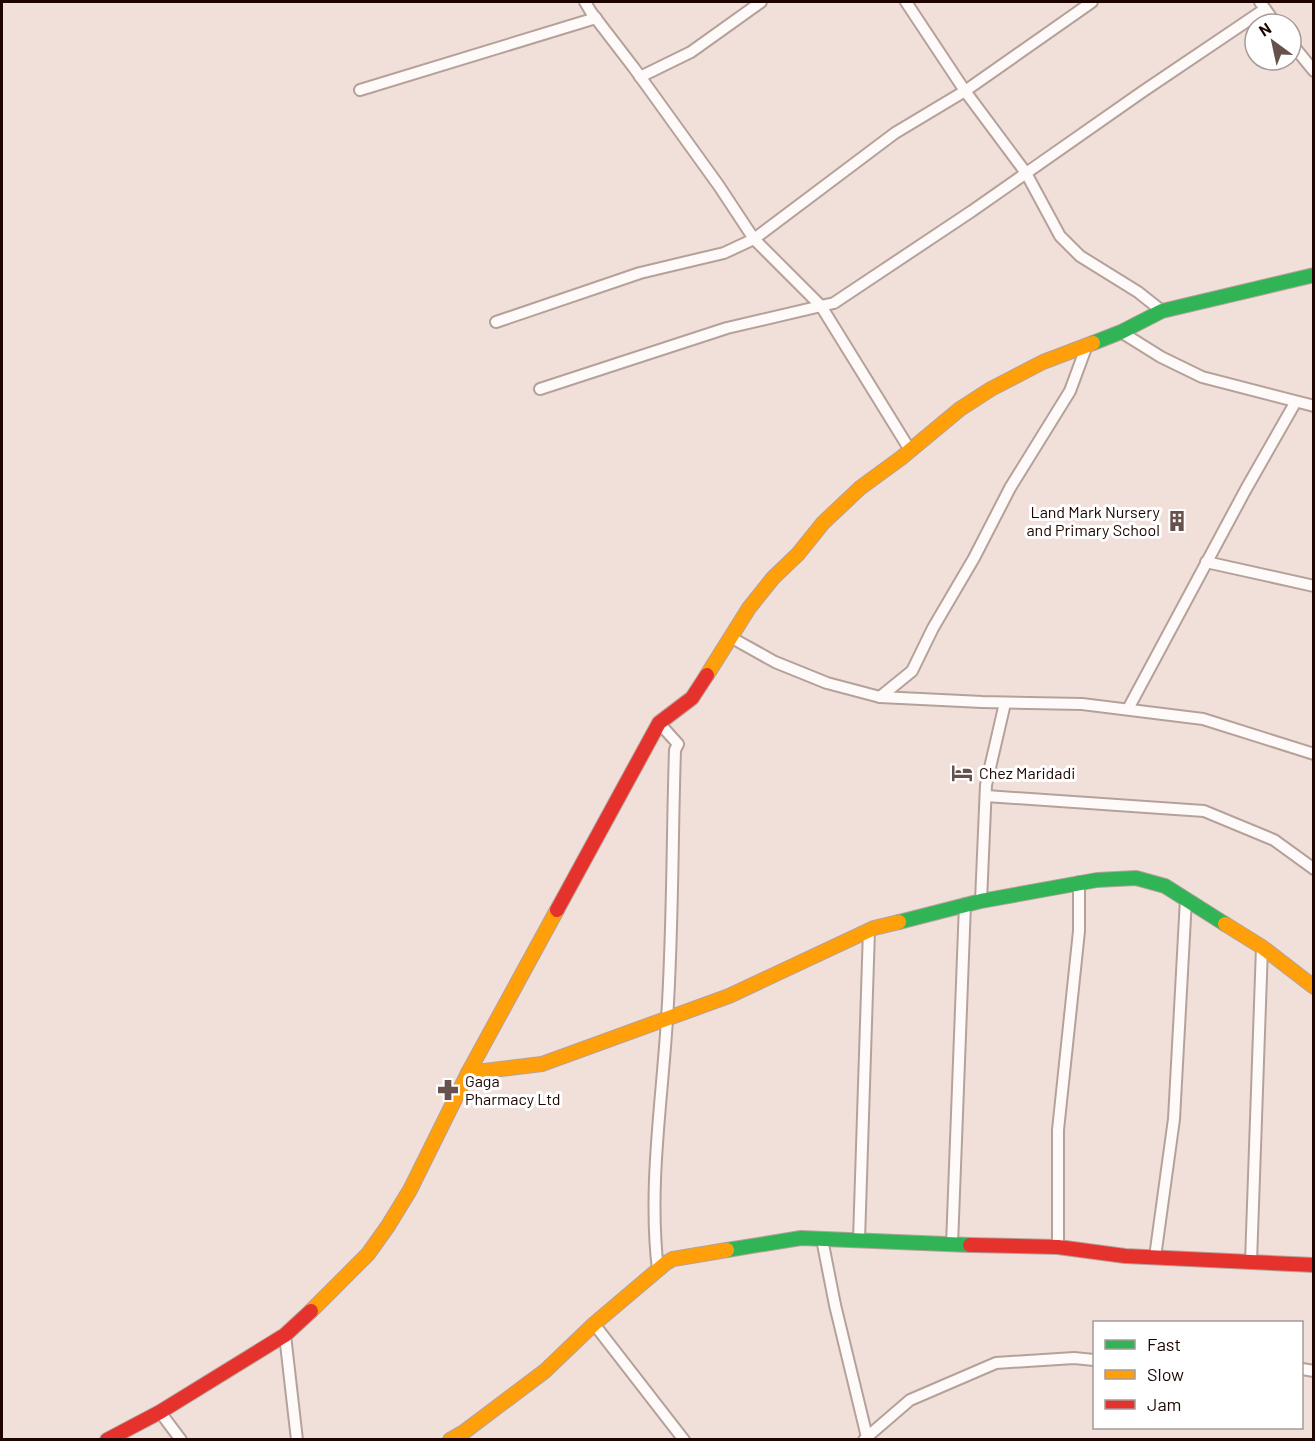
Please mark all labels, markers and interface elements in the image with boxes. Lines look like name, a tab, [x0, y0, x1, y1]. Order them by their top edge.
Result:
north arrow	[1243, 12, 1303, 72]
text: N	[1255, 18, 1274, 40]
place label: Land Mark Nursery and Primary School	[1026, 502, 1161, 539]
building icon: Land Mark Nursery and Primary School	[1165, 509, 1189, 533]
hotel icon: Chez Maridadi	[950, 761, 974, 785]
place label: Chez Maridadi	[979, 763, 1075, 782]
place label: Gaga Pharmacy Ltd	[465, 1071, 561, 1108]
pharmacy icon: Gaga Pharmacy Ltd	[436, 1078, 460, 1102]
legend	[1093, 1321, 1303, 1429]
text: Fast	[1147, 1333, 1181, 1355]
text: Slow	[1147, 1363, 1184, 1385]
text: Jam	[1147, 1393, 1181, 1415]

